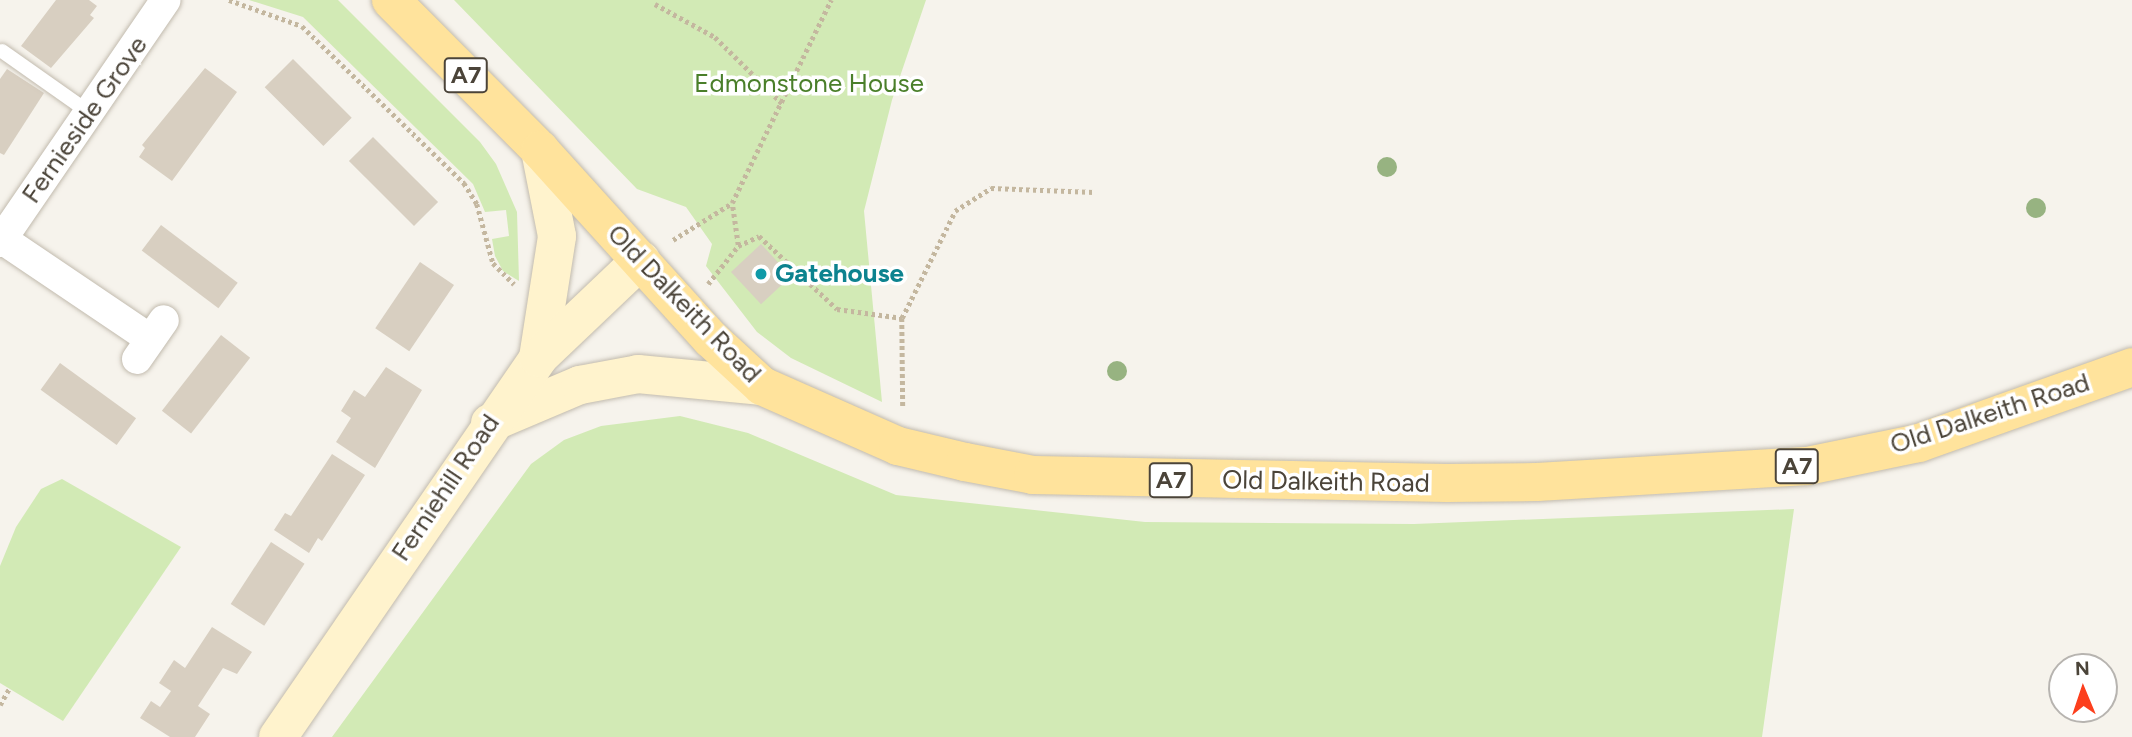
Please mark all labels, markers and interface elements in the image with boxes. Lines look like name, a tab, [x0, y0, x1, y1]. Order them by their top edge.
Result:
street label: Fernieside Grove	[16, 31, 154, 209]
road number: A7	[443, 54, 489, 96]
park label: Edmonstone House	[694, 68, 924, 100]
street label: Old Dalkeith Road	[601, 219, 767, 389]
place label: Gatehouse	[775, 258, 904, 290]
marker: Gatehouse	[753, 266, 769, 282]
street label: Old Dalkeith Road	[1886, 367, 2094, 461]
street label: Ferniehill Road	[386, 409, 506, 567]
road number: A7	[1774, 446, 1820, 486]
road number: A7	[1148, 460, 1194, 500]
street label: Old Dalkeith Road	[1222, 465, 1430, 499]
north arrow	[2048, 653, 2118, 723]
text: N	[2075, 657, 2090, 680]

